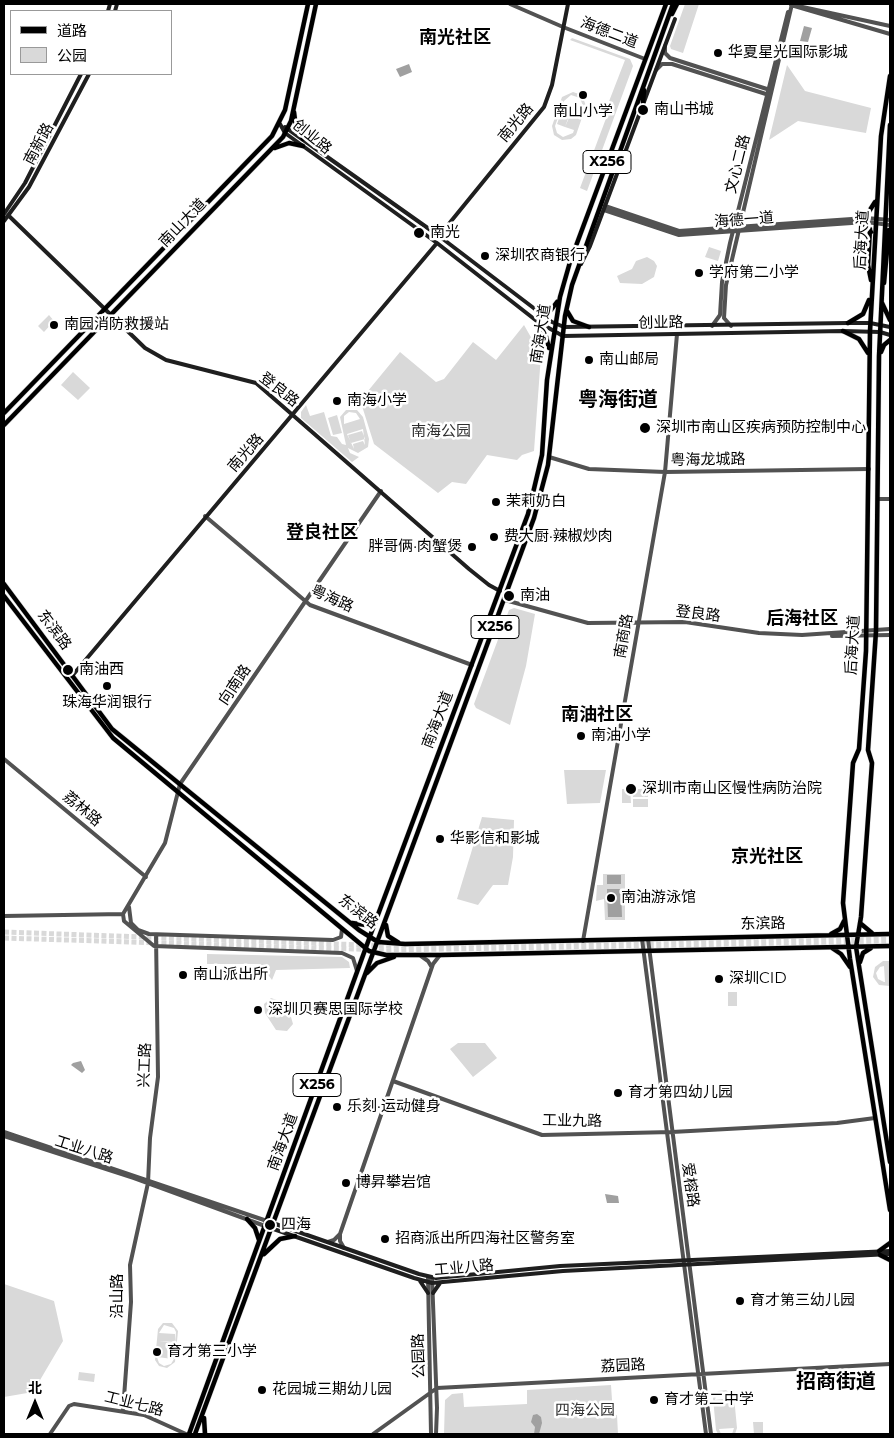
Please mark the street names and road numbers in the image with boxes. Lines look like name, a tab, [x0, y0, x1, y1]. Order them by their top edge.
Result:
street label: 海德二道	[578, 14, 640, 52]
street label: 南光路	[495, 100, 537, 146]
street label: 创业路	[289, 116, 335, 158]
street label: 南新路	[20, 120, 58, 168]
street label: 文心二路	[722, 133, 754, 195]
road number: X256	[583, 150, 631, 173]
street label: 南山大道	[156, 195, 210, 251]
street label: 海德一道	[713, 209, 775, 231]
street label: 后海大道	[851, 210, 873, 270]
street label: 南海大道	[527, 303, 555, 365]
street label: 创业路	[638, 314, 684, 332]
street label: 登良路	[256, 369, 302, 411]
street label: 南光路	[224, 430, 268, 476]
street label: 粤海龙城路	[670, 450, 746, 470]
street label: 粤海路	[308, 582, 356, 616]
street label: 登良路	[675, 602, 721, 626]
street label: 东滨路	[33, 607, 75, 653]
street label: 南商路	[611, 612, 637, 660]
street label: 后海大道	[842, 615, 864, 675]
road number: X256	[471, 616, 519, 638]
street label: 向南路	[215, 661, 255, 709]
street label: 南海大道	[419, 689, 457, 751]
street label: 荔林路	[59, 788, 105, 830]
street label: 东滨路	[335, 891, 381, 933]
street label: 东滨路	[740, 915, 786, 933]
street label: 兴工路	[135, 1042, 155, 1088]
road number: X256	[293, 1074, 341, 1096]
street label: 南海大道	[264, 1111, 302, 1173]
street label: 工业九路	[542, 1111, 602, 1131]
street label: 工业八路	[53, 1132, 115, 1168]
street label: 爱榕路	[678, 1161, 702, 1209]
street label: 工业八路	[433, 1256, 495, 1280]
street label: 沿山路	[109, 1274, 127, 1318]
street label: 公园路	[409, 1333, 429, 1379]
street label: 荔园路	[600, 1356, 646, 1376]
street label: 工业七路	[103, 1388, 165, 1420]

